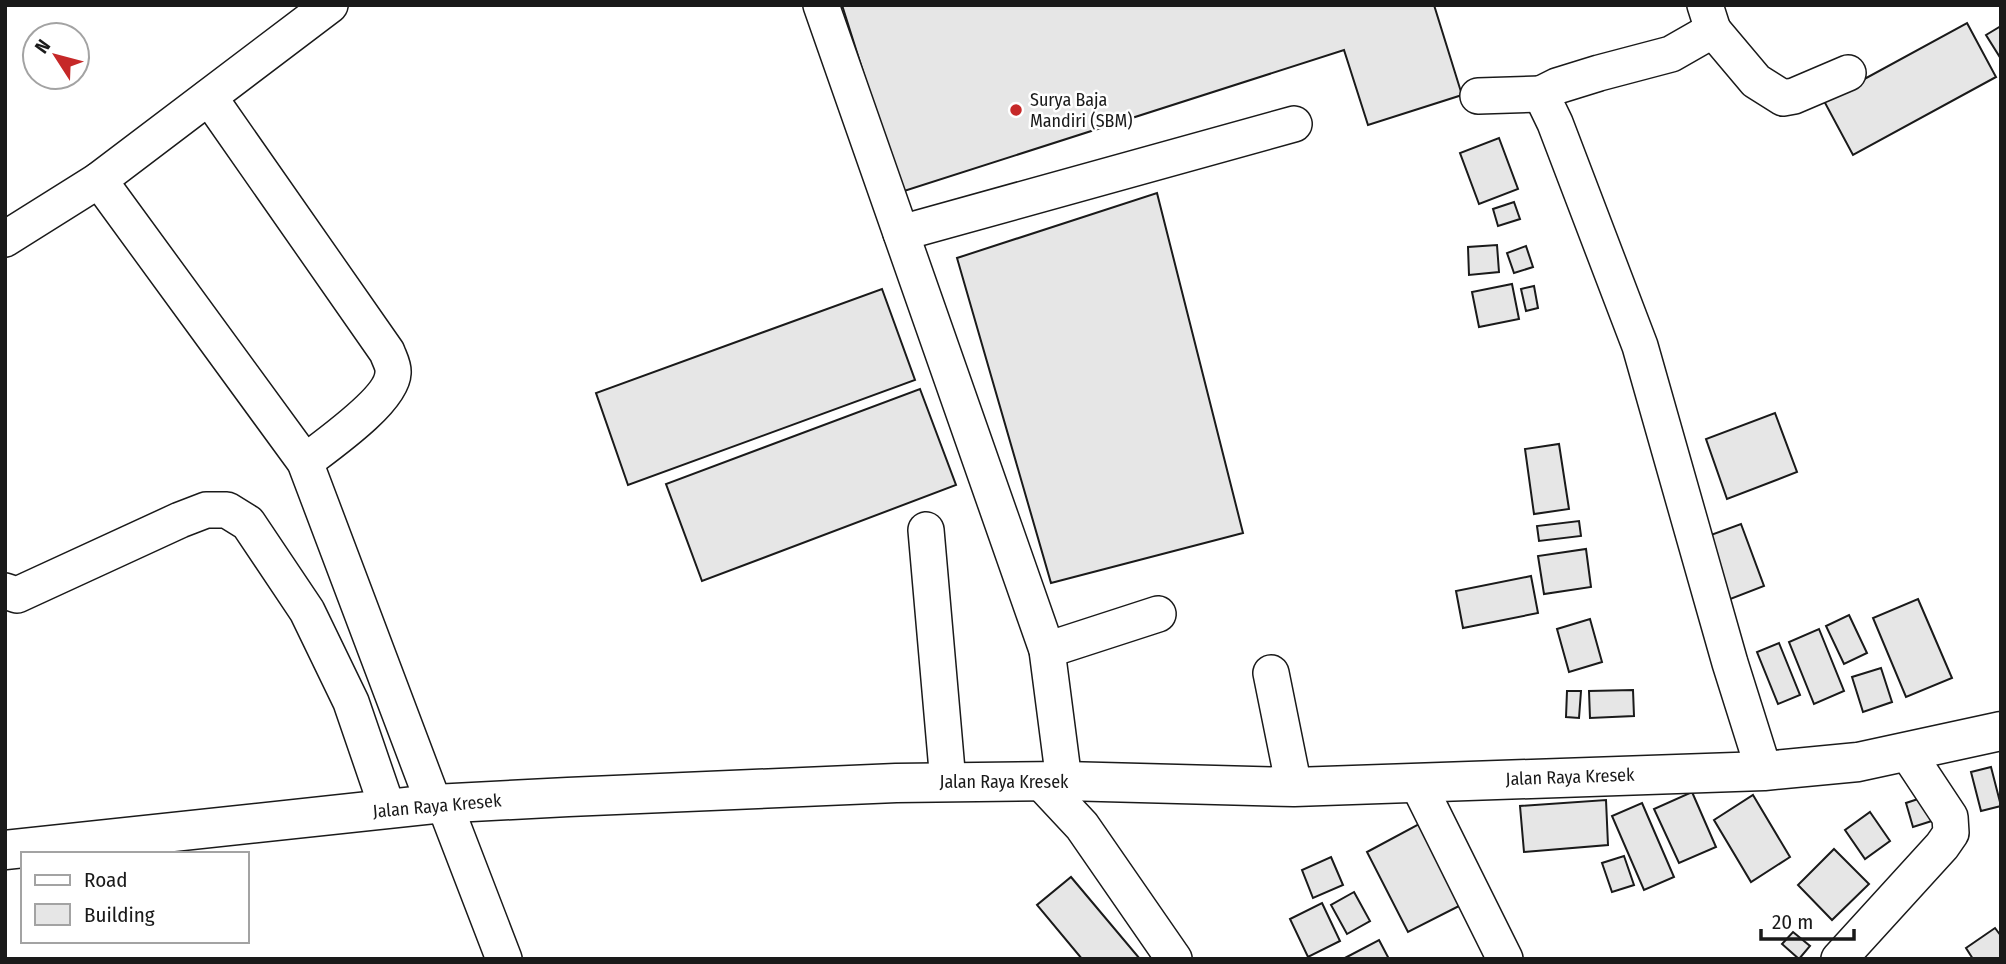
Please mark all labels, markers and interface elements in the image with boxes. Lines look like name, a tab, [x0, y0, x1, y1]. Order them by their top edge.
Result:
north arrow	[21, 21, 91, 91]
text: N	[30, 35, 55, 58]
place label: Surya Baja Mandiri (SBM)	[1030, 89, 1133, 132]
marker: Surya Baja Mandiri (SBM)	[1008, 102, 1024, 118]
street label: Jalan Raya Kresek	[1505, 764, 1635, 790]
street label: Jalan Raya Kresek	[940, 771, 1069, 793]
street label: Jalan Raya Kresek	[372, 789, 503, 823]
legend	[21, 852, 248, 943]
text: Road	[84, 867, 128, 893]
scale bar	[1761, 898, 1854, 942]
text: Building	[84, 902, 155, 928]
text: 20 m	[1772, 909, 1813, 935]

